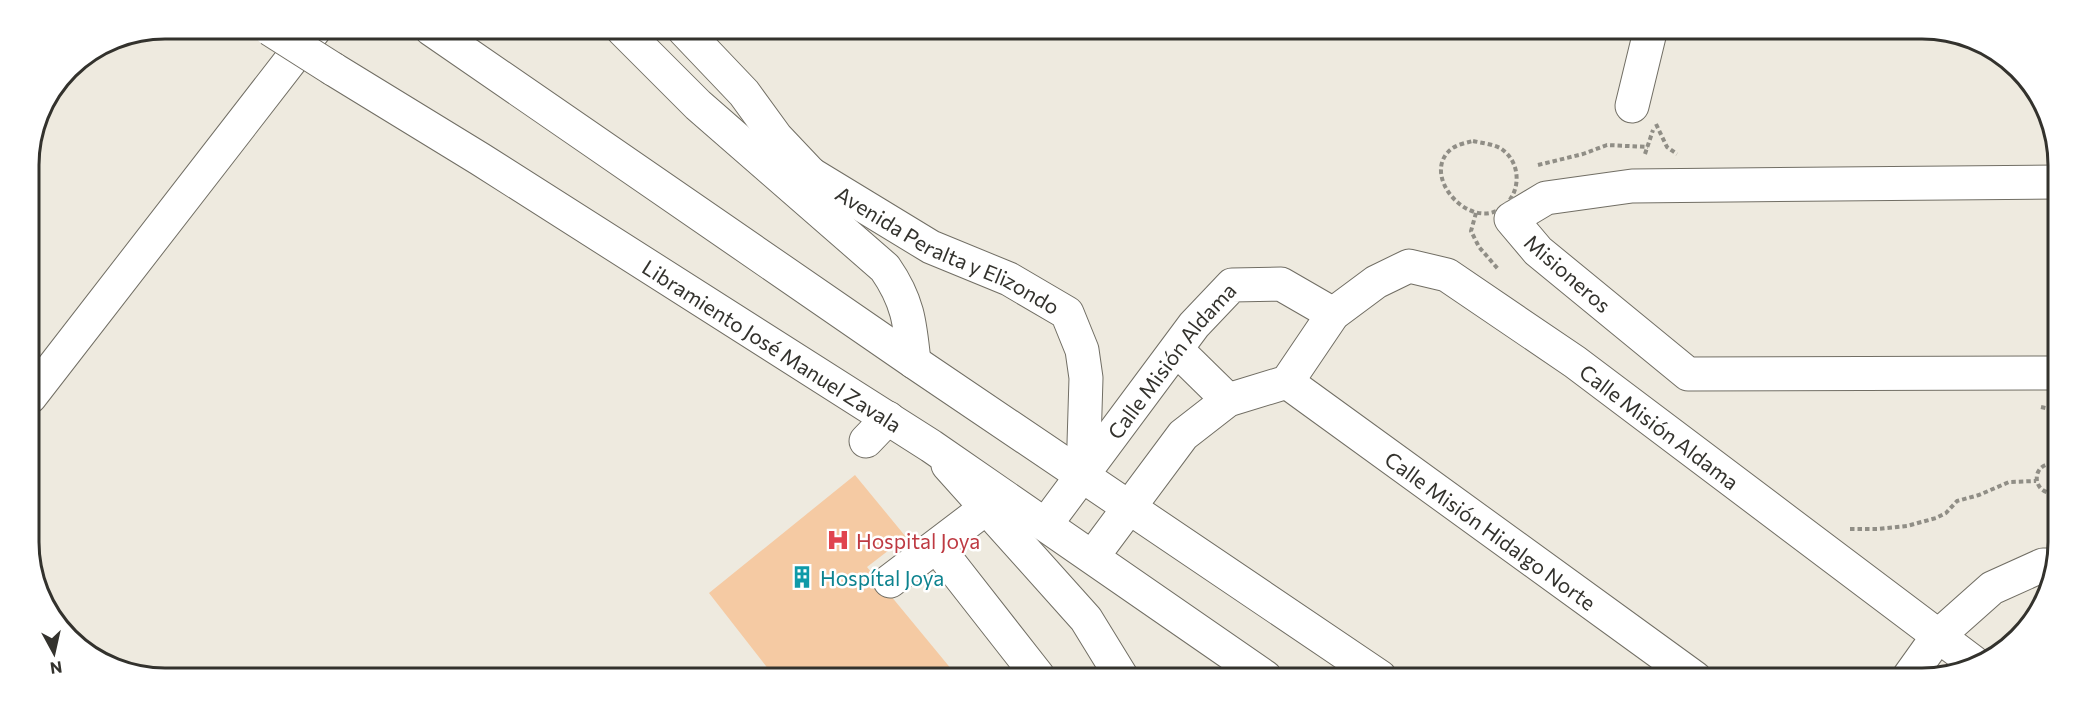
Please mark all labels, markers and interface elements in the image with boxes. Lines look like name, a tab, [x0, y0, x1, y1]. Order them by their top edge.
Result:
street label: Avenida Peralta y Elizondo	[832, 180, 1064, 319]
street label: Misioneros	[1520, 229, 1616, 317]
street label: Libramiento José Manuel Zavala	[638, 253, 907, 437]
street label: Calle Misión Aldama	[1101, 277, 1240, 443]
street label: Calle Misión Aldama	[1575, 358, 1744, 494]
street label: Calle Misión Hidalgo Norte	[1381, 445, 1601, 615]
hospital icon: Hospital Joya	[825, 527, 851, 553]
place label: Hospital Joya	[856, 528, 980, 553]
building icon: Hospítal Joya	[789, 564, 815, 590]
place label: Hospítal Joya	[820, 565, 944, 590]
north arrow	[24, 623, 84, 683]
text: N	[49, 658, 63, 679]

